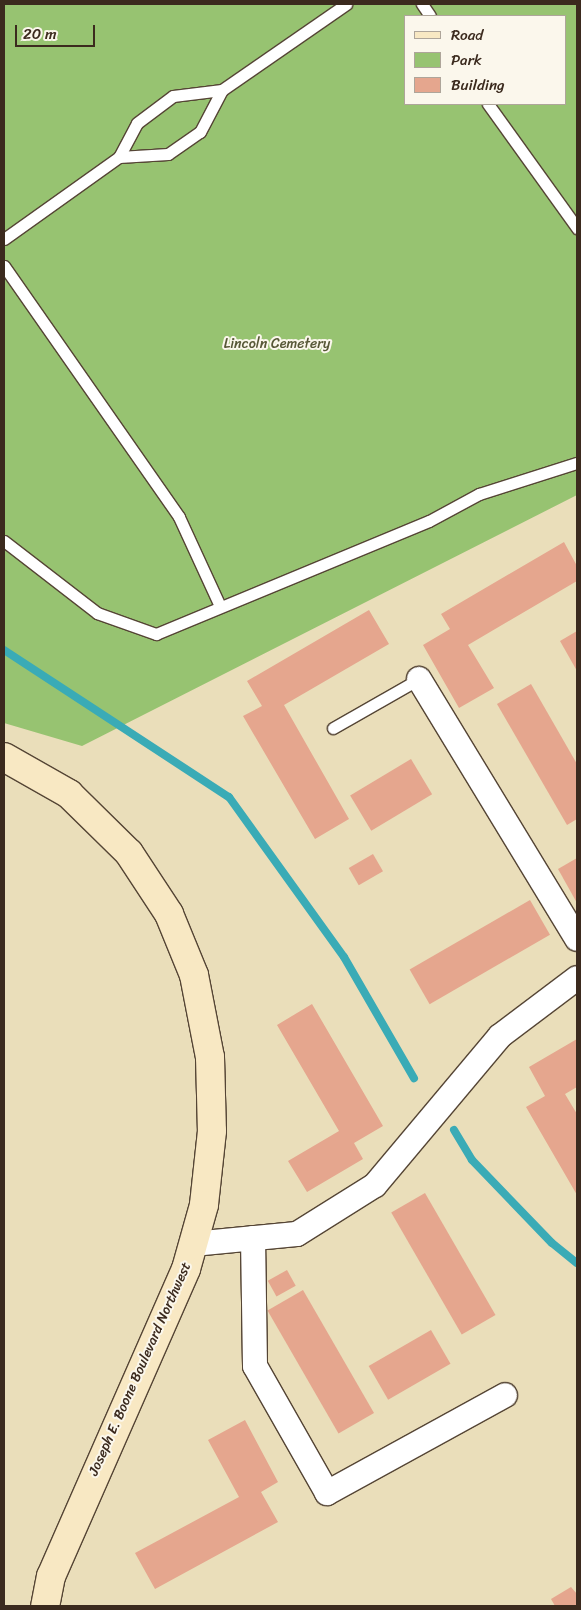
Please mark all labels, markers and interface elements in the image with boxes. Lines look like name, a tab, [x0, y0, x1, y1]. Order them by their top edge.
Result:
scale bar	[18, 15, 98, 47]
legend	[404, 15, 566, 105]
text: 20 m	[23, 21, 57, 47]
text: Road	[451, 22, 483, 48]
text: Park	[451, 47, 482, 73]
text: Building	[451, 72, 505, 98]
park label: Lincoln Cemetery	[224, 336, 330, 352]
street label: Joseph E. Boone Boulevard Northwest	[85, 1260, 195, 1478]

